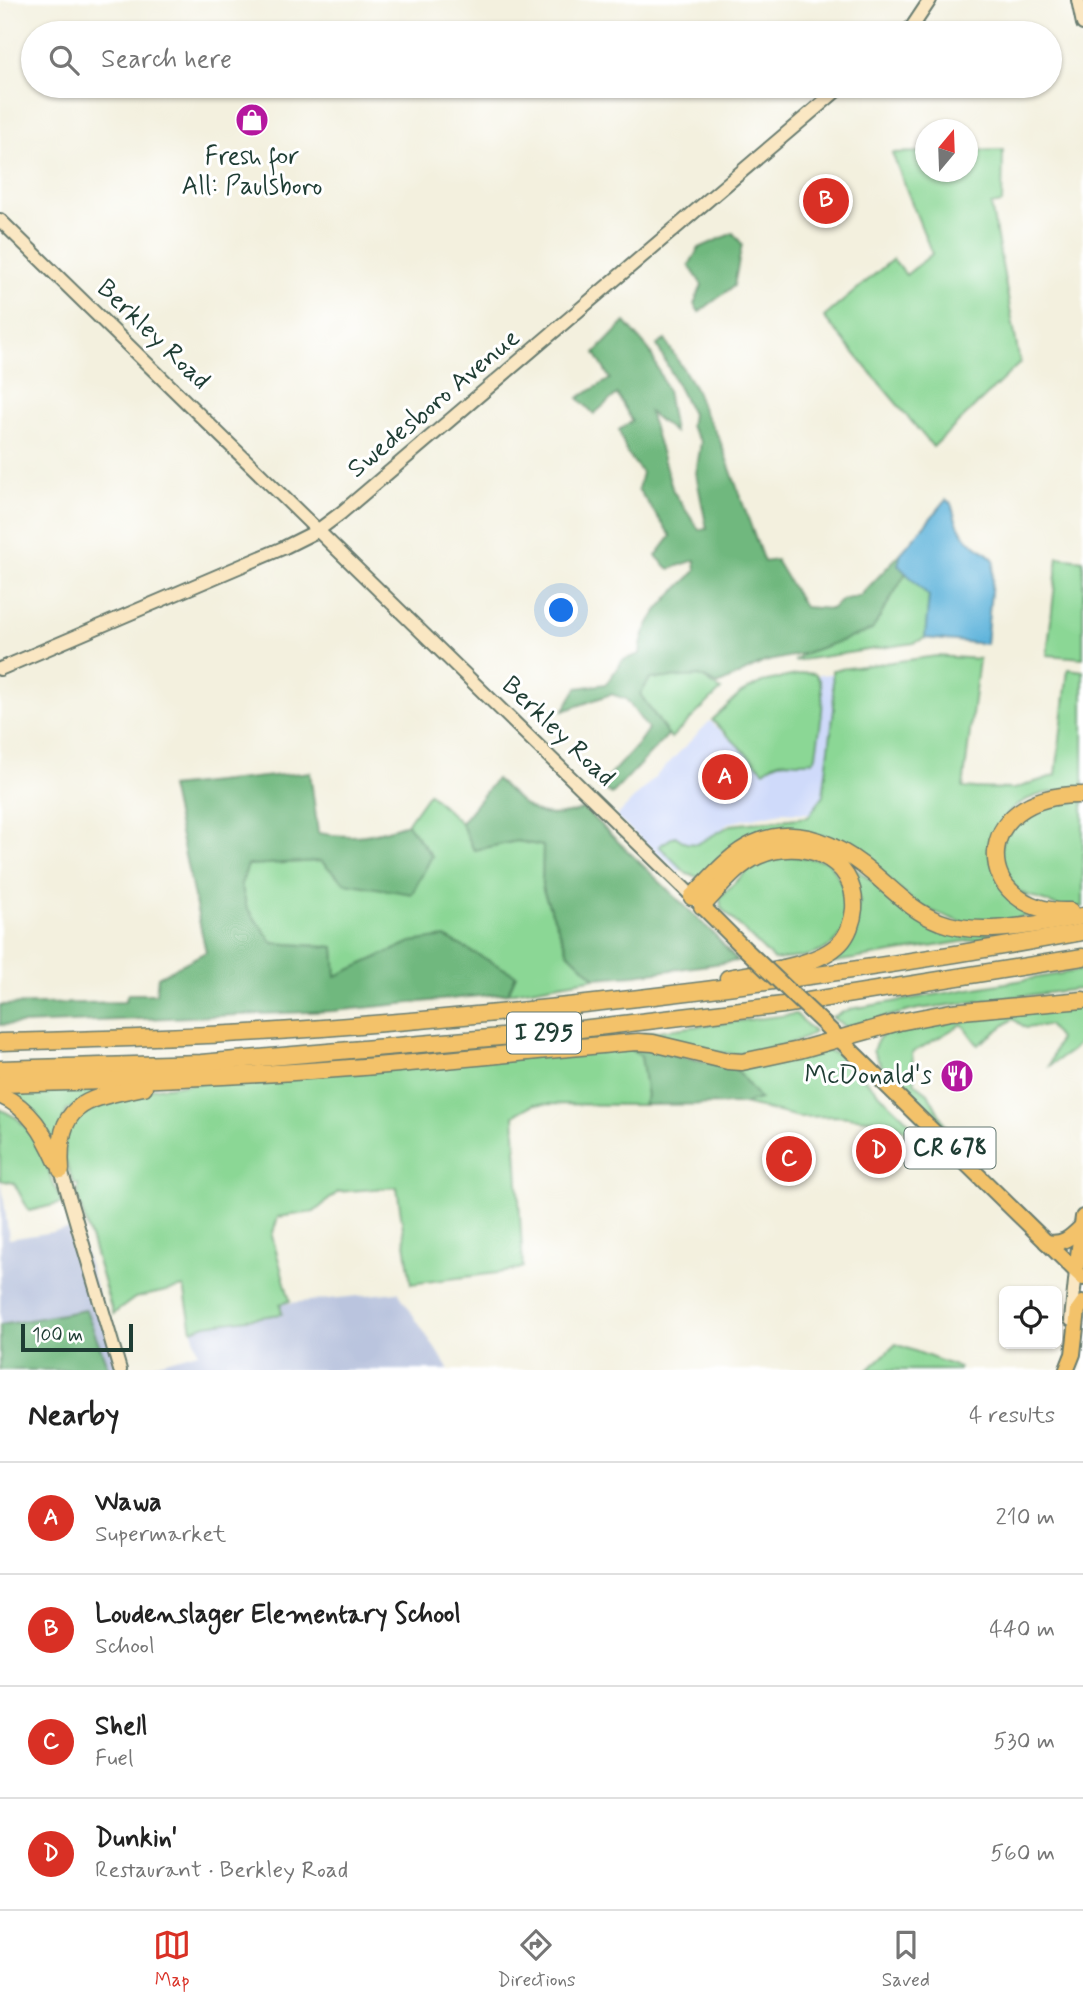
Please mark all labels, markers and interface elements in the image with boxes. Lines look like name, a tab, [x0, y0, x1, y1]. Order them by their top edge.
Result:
search box	[21, 21, 1062, 98]
icon: search	[45, 41, 83, 79]
text: Search here	[101, 43, 232, 77]
shop icon: Fresh for All: Paulsboro	[233, 101, 271, 139]
north arrow	[915, 119, 978, 182]
place label: Fresh for All: Paulsboro	[181, 140, 323, 204]
pin: B	[803, 175, 849, 227]
street label: Berkley Road	[89, 272, 217, 398]
street label: Swedesboro Avenue	[341, 322, 528, 486]
your location	[544, 593, 578, 627]
street label: Berkley Road	[494, 669, 622, 795]
pin: A	[702, 751, 748, 803]
road number: I 295	[507, 1013, 581, 1054]
restaurant icon: McDonald's	[938, 1057, 976, 1095]
place label: McDonald's	[804, 1059, 932, 1093]
pin: D	[856, 1125, 902, 1177]
road number: CR 678	[904, 1128, 996, 1168]
pin: C	[766, 1133, 812, 1185]
map controls	[999, 1286, 1062, 1349]
button: locate	[999, 1286, 1062, 1349]
scale bar	[21, 1321, 133, 1353]
text: 100 m	[32, 1323, 83, 1348]
text: Nearby	[28, 1396, 119, 1435]
text: 4 results	[969, 1401, 1055, 1431]
text: Wawa	[95, 1486, 162, 1520]
text: A	[43, 1503, 59, 1533]
text: 210 m	[995, 1503, 1055, 1533]
text: Supermarket	[95, 1520, 226, 1550]
text: Loudenslager Elementary School	[95, 1598, 461, 1632]
text: B	[44, 1615, 58, 1645]
text: 440 m	[989, 1615, 1055, 1645]
text: School	[95, 1632, 155, 1662]
text: Shell	[95, 1710, 147, 1744]
text: C	[43, 1727, 59, 1757]
text: 530 m	[993, 1727, 1055, 1757]
text: Fuel	[95, 1744, 134, 1774]
text: Dunkin'	[95, 1822, 178, 1856]
text: D	[43, 1839, 59, 1869]
text: 560 m	[990, 1839, 1055, 1869]
text: Restaurant · Berkley Road	[95, 1856, 348, 1886]
tab: Map	[153, 1926, 191, 1993]
tab: Directions	[497, 1926, 576, 1993]
tab: Saved	[882, 1926, 930, 1993]

